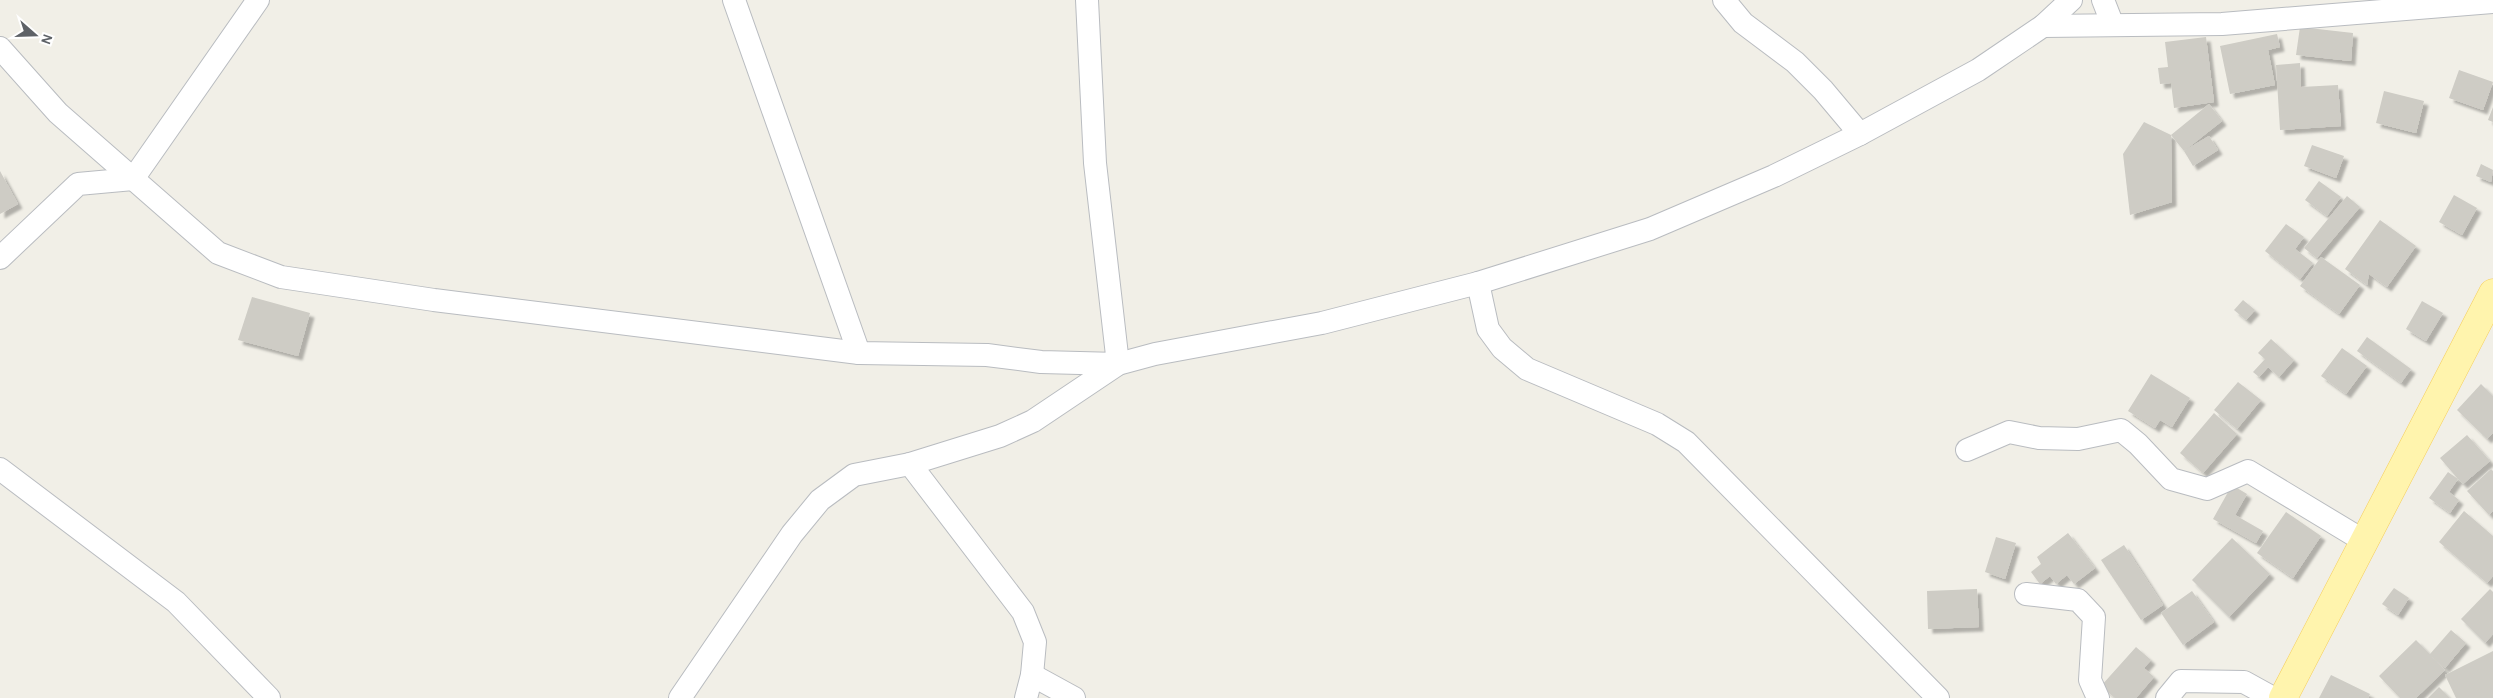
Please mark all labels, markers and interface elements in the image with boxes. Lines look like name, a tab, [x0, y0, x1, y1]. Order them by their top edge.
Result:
north arrow	[10, 10, 60, 60]
text: N	[37, 32, 56, 47]

